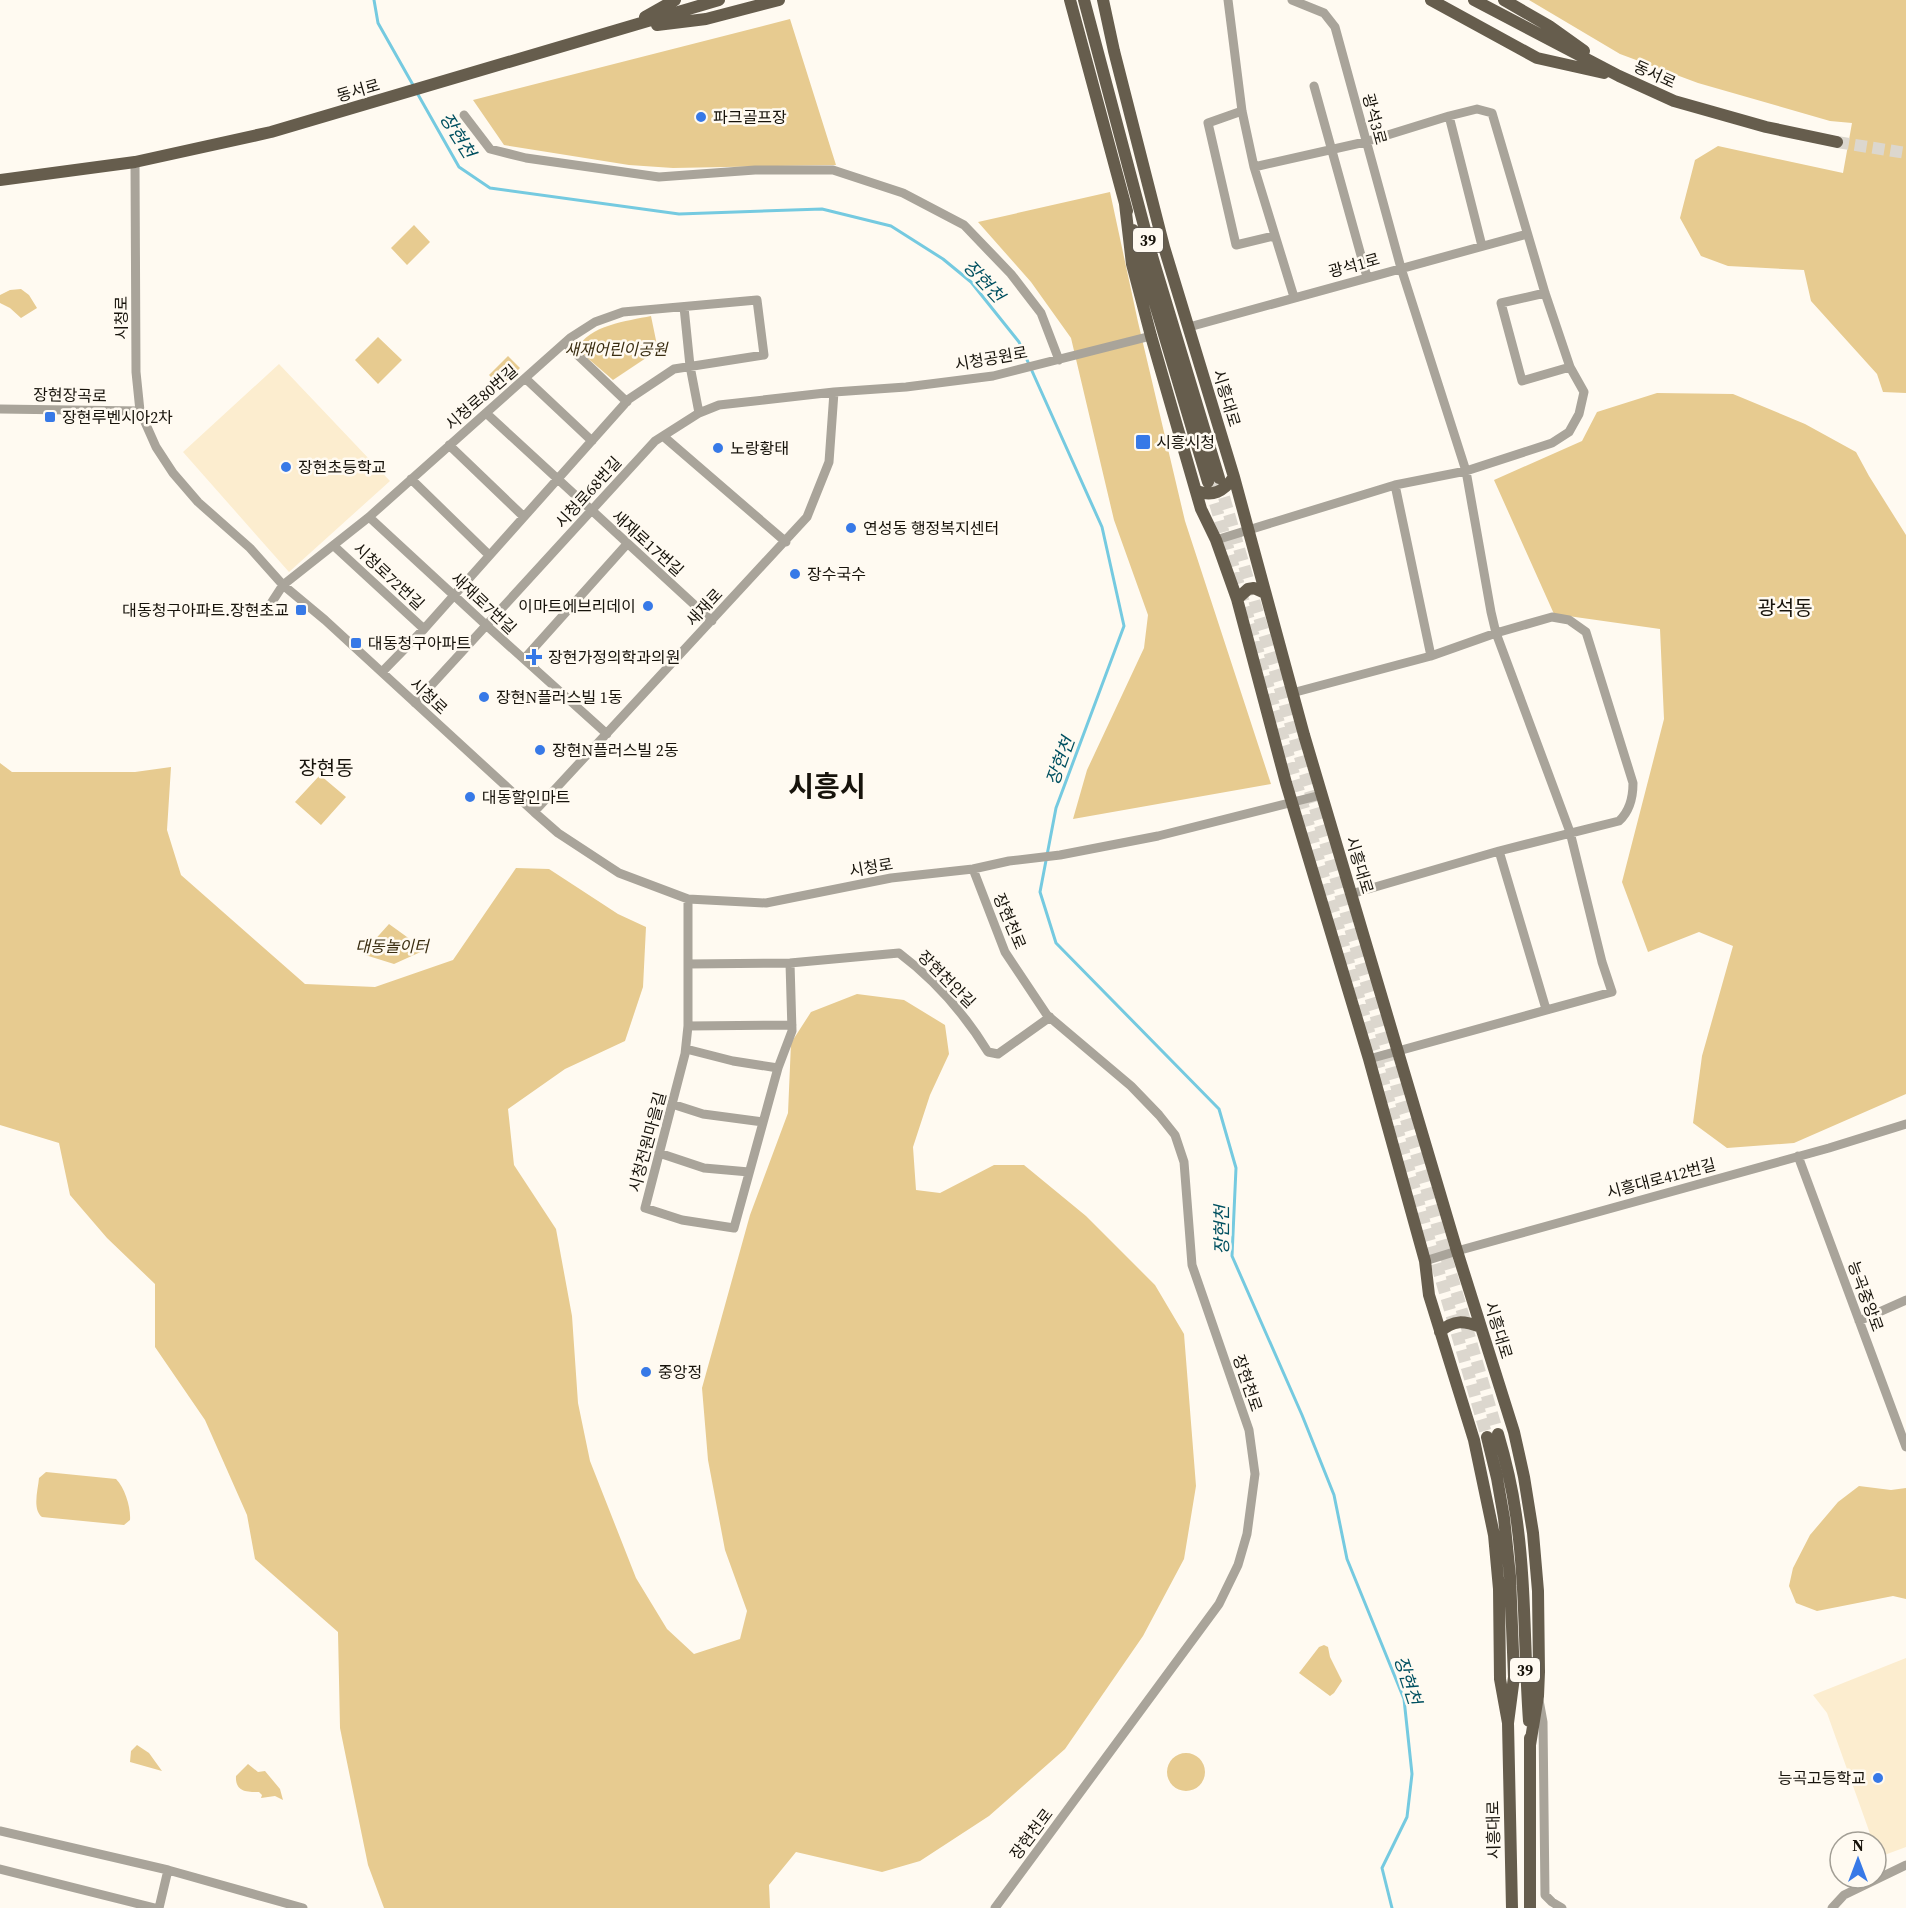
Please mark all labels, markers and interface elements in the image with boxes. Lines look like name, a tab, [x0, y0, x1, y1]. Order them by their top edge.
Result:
street label: 동서로	[1630, 55, 1680, 93]
street label: 동서로	[334, 73, 383, 107]
street label: 광석3로	[1358, 91, 1392, 147]
place label: 파크골프장	[713, 106, 787, 128]
water label: 장현천	[434, 107, 483, 165]
marker: 파크골프장	[694, 110, 708, 124]
road number: 39	[1133, 228, 1163, 252]
street label: 광석1로	[1326, 248, 1382, 282]
water label: 장현천	[958, 254, 1012, 309]
street label: 시청로	[110, 296, 132, 340]
park label: 새재어린이공원	[564, 338, 669, 360]
street label: 시청공원로	[953, 341, 1029, 375]
street label: 시청로80번길	[440, 359, 522, 435]
street label: 시흥대로	[1208, 367, 1246, 430]
street label: 장현장곡로	[33, 383, 107, 407]
place label: 장현루벤시아2차	[62, 406, 173, 428]
marker: 장현루벤시아2차	[43, 410, 57, 424]
place label: 시흥시청	[1156, 431, 1215, 453]
marker: 시흥시청	[1134, 433, 1152, 451]
place label: 노랑황태	[730, 437, 789, 459]
marker: 노랑황태	[711, 441, 725, 455]
street label: 시청로68번길	[550, 451, 626, 533]
place label: 장현초등학교	[298, 456, 386, 478]
marker: 장현초등학교	[279, 460, 293, 474]
street label: 새재로17번길	[607, 505, 689, 581]
place label: 연성동 행정복지센터	[863, 517, 999, 539]
marker: 연성동 행정복지센터	[844, 521, 858, 535]
street label: 시청로72번길	[349, 537, 429, 615]
place label: 장수국수	[807, 563, 866, 585]
street label: 새재로7번길	[447, 567, 521, 639]
marker: 장수국수	[788, 567, 802, 581]
street label: 새재로	[681, 583, 727, 631]
district label: 광석동	[1757, 594, 1813, 622]
place label: 이마트에브리데이	[518, 595, 636, 617]
place label: 대동청구아파트.장현초교	[122, 599, 289, 621]
marker: 이마트에브리데이	[641, 599, 655, 613]
marker: 대동청구아파트.장현초교	[294, 603, 308, 617]
place label: 대동청구아파트	[368, 632, 471, 654]
marker: 대동청구아파트	[349, 636, 363, 650]
place label: 장현가정의학과의원	[548, 646, 680, 668]
marker: 장현가정의학과의원	[525, 648, 543, 666]
street label: 시청로	[405, 673, 453, 719]
place label: 장현N플러스빌 1동	[496, 686, 623, 708]
marker: 장현N플러스빌 1동	[477, 690, 491, 704]
water label: 장현천	[1040, 731, 1081, 789]
place label: 장현N플러스빌 2동	[552, 739, 679, 761]
marker: 장현N플러스빌 2동	[533, 743, 547, 757]
district label: 장현동	[298, 754, 354, 782]
district label: 시흥시	[788, 767, 866, 805]
place label: 대동할인마트	[482, 786, 570, 808]
marker: 대동할인마트	[463, 790, 477, 804]
street label: 시흥대로	[1341, 834, 1379, 897]
street label: 시청로	[847, 852, 895, 882]
street label: 장현천로	[988, 890, 1032, 953]
park label: 대동놀이터	[355, 935, 431, 957]
street label: 장현천안길	[913, 945, 981, 1013]
street label: 시청전원마을길	[623, 1089, 671, 1195]
street label: 시흥대로412번길	[1604, 1153, 1718, 1203]
water label: 장현천	[1209, 1203, 1234, 1255]
street label: 능곡중앙로	[1843, 1258, 1889, 1335]
street label: 시흥대로	[1480, 1299, 1518, 1362]
street label: 장현천로	[1228, 1352, 1268, 1415]
place label: 중앙정	[658, 1361, 702, 1383]
marker: 중앙정	[639, 1365, 653, 1379]
water label: 장현천	[1388, 1653, 1428, 1710]
road number: 39	[1510, 1658, 1540, 1682]
place label: 능곡고등학교	[1778, 1767, 1866, 1789]
marker: 능곡고등학교	[1871, 1771, 1885, 1785]
street label: 시흥대로	[1481, 1800, 1505, 1860]
street label: 장현천로	[1004, 1804, 1058, 1864]
north arrow	[1828, 1830, 1888, 1890]
text: N	[1852, 1834, 1864, 1856]

